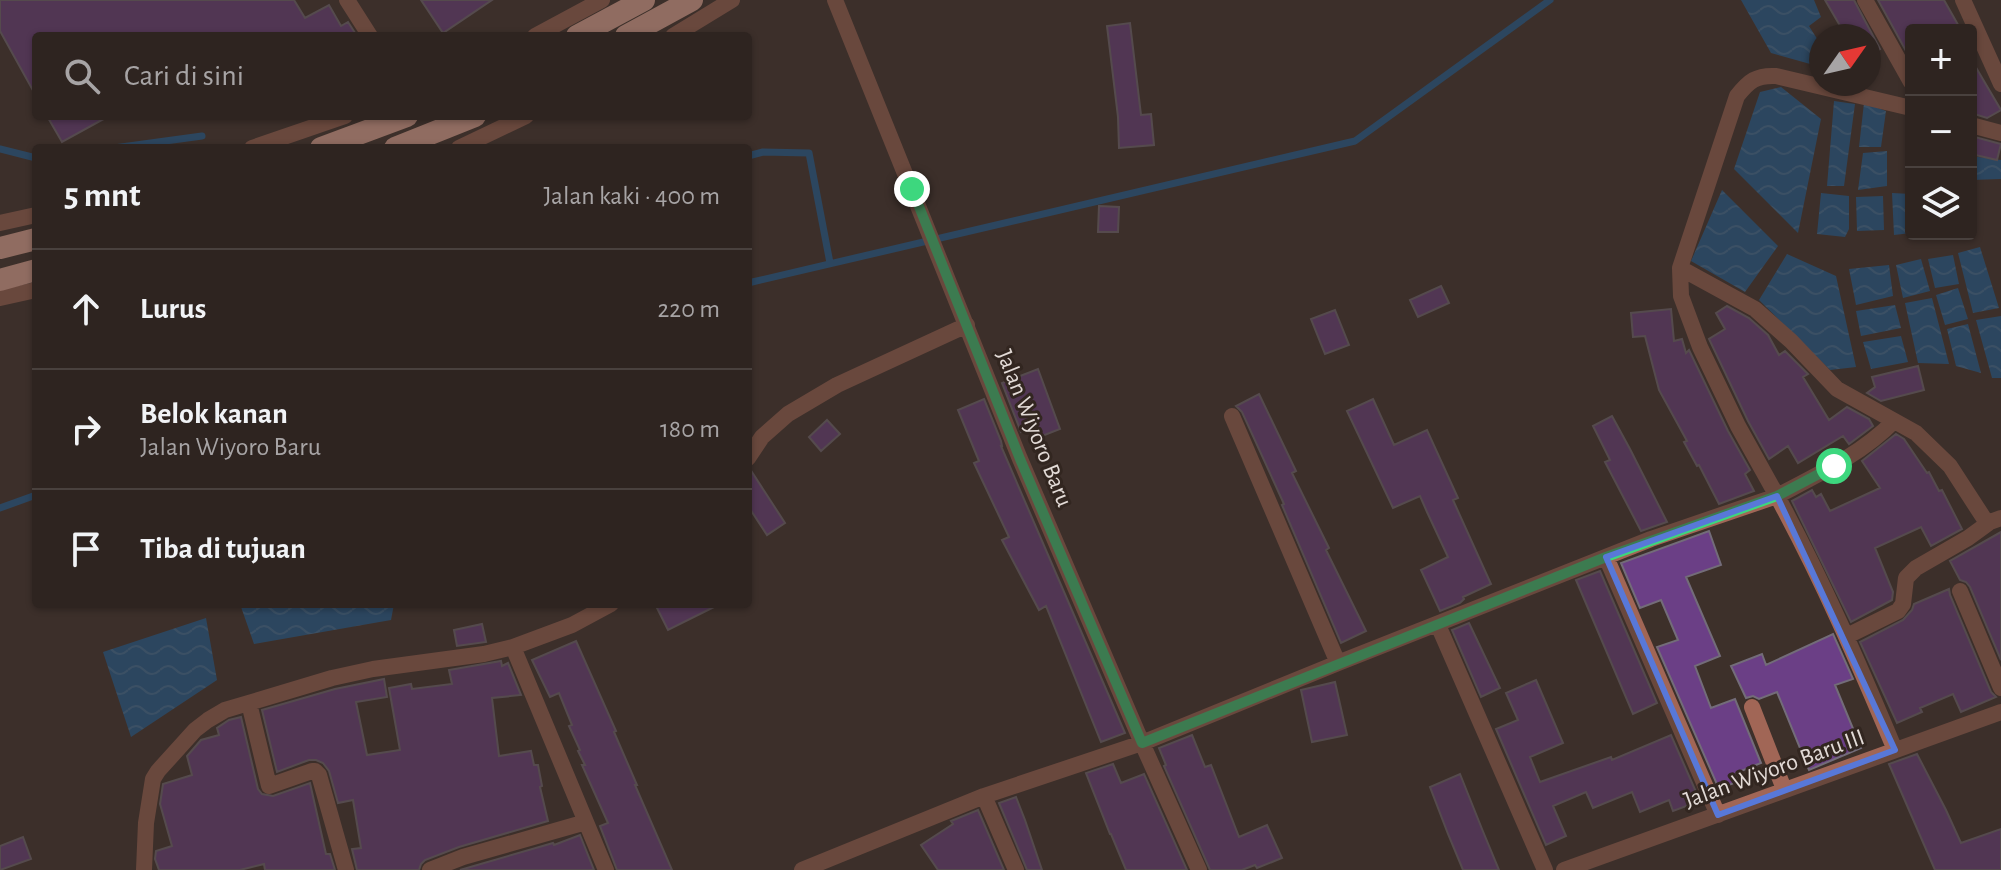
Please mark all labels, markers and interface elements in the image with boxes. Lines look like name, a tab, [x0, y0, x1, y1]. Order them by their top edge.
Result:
north arrow	[1809, 24, 1881, 96]
map controls	[1905, 24, 1977, 240]
button: +	[1905, 24, 1977, 96]
search box	[32, 32, 752, 120]
icon: search	[60, 54, 104, 98]
text: Cari di sini	[124, 61, 244, 91]
button: −	[1905, 96, 1977, 168]
button: layers	[1905, 168, 1977, 240]
route end	[894, 171, 930, 207]
text: 5 mnt	[64, 179, 141, 213]
text: Jalan kaki · 400 m	[543, 183, 720, 209]
icon: ahead	[64, 287, 108, 331]
text: Lurus	[140, 294, 206, 324]
text: 220 m	[658, 296, 720, 322]
street label: Jalan Wiyoro Baru	[992, 346, 1076, 510]
text: Belok kanan	[140, 399, 288, 429]
icon: right	[64, 407, 108, 451]
text: 180 m	[660, 416, 720, 442]
text: Jalan Wiyoro Baru	[140, 434, 321, 460]
route start	[1816, 448, 1852, 484]
icon: arrive	[64, 527, 108, 571]
text: Tiba di tujuan	[140, 534, 306, 564]
street label: Jalan Wiyoro Baru III	[1681, 725, 1868, 813]

